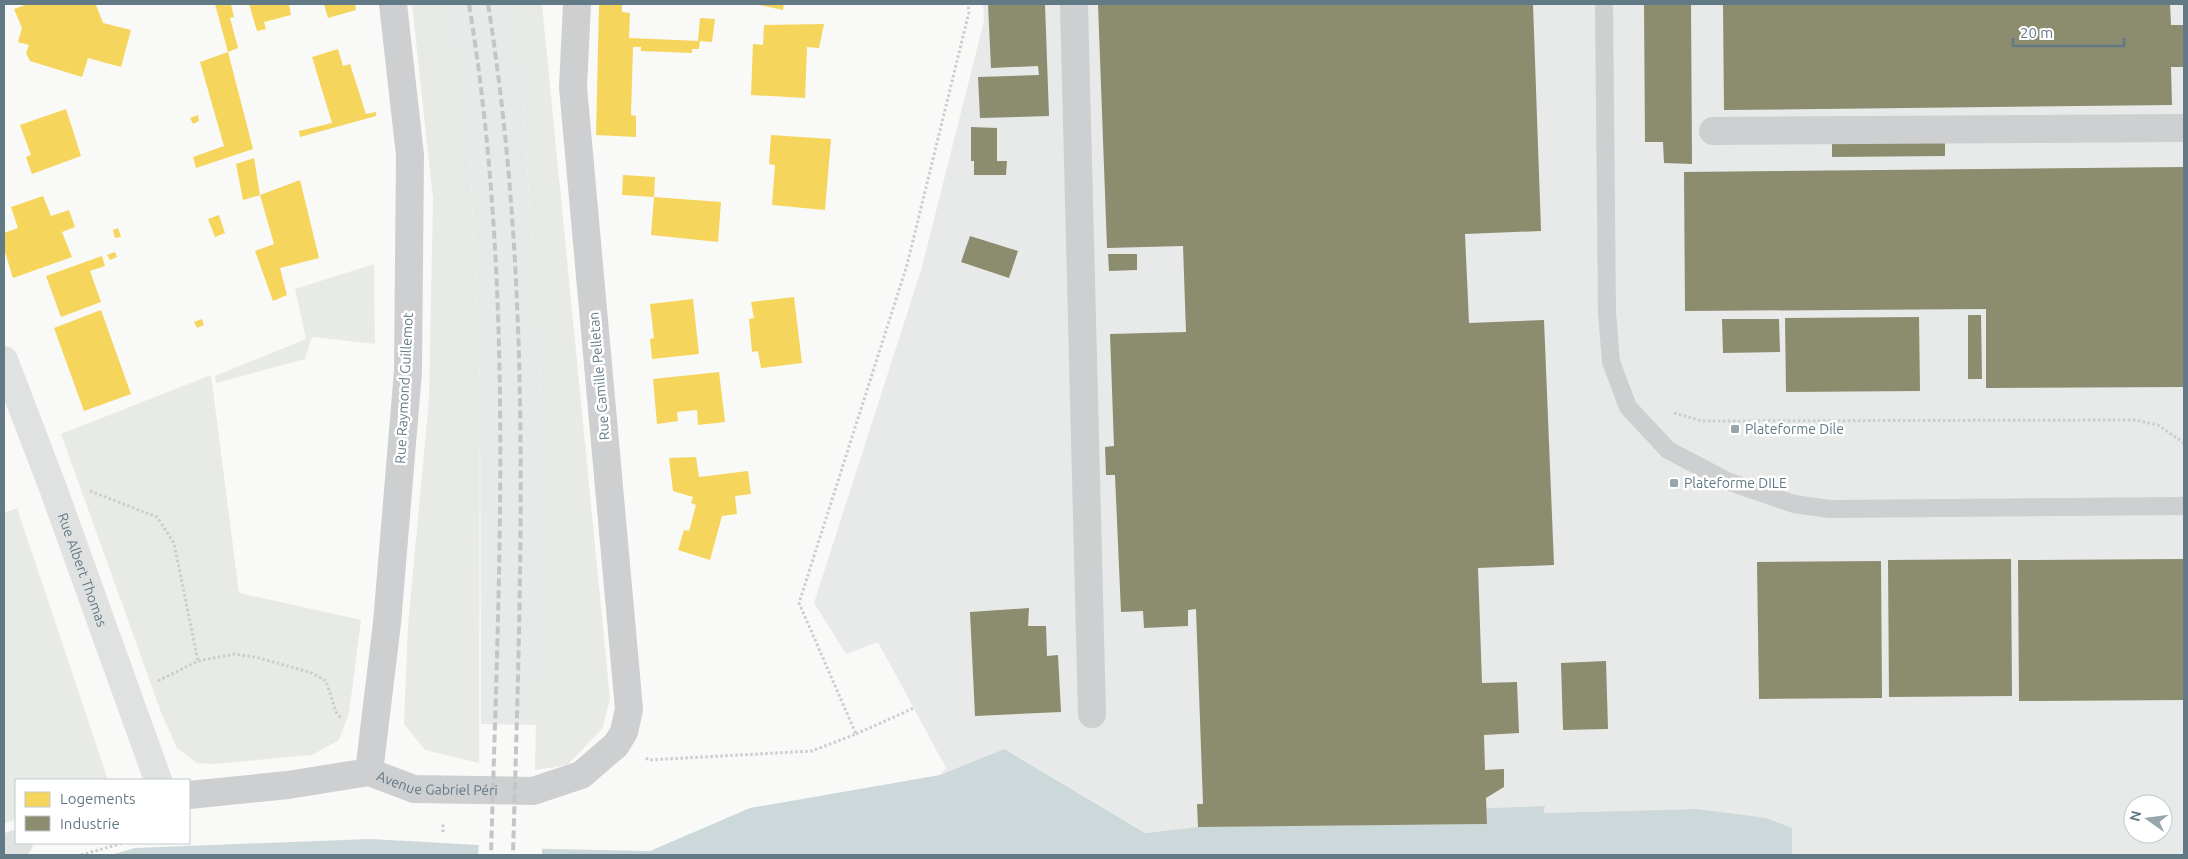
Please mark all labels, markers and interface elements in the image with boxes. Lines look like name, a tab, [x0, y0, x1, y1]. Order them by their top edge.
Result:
scale bar	[2013, 15, 2124, 47]
text: 20 m	[2020, 24, 2053, 41]
street label: Rue Raymond Guillemot	[392, 311, 416, 464]
street label: Rue Camille Pelletan	[585, 311, 613, 441]
place label: Plateforme Dile	[1745, 421, 1844, 437]
marker: Plateforme Dile	[1729, 423, 1741, 435]
place label: Plateforme DILE	[1684, 475, 1787, 491]
marker: Plateforme DILE	[1668, 477, 1680, 489]
street label: Rue Albert Thomas	[55, 511, 110, 629]
street label: Avenue Gabriel Péri	[375, 768, 498, 798]
legend	[15, 779, 190, 844]
text: Logements	[60, 790, 136, 807]
north arrow	[2123, 794, 2173, 844]
text: N	[2126, 809, 2144, 823]
text: Industrie	[60, 815, 120, 832]

